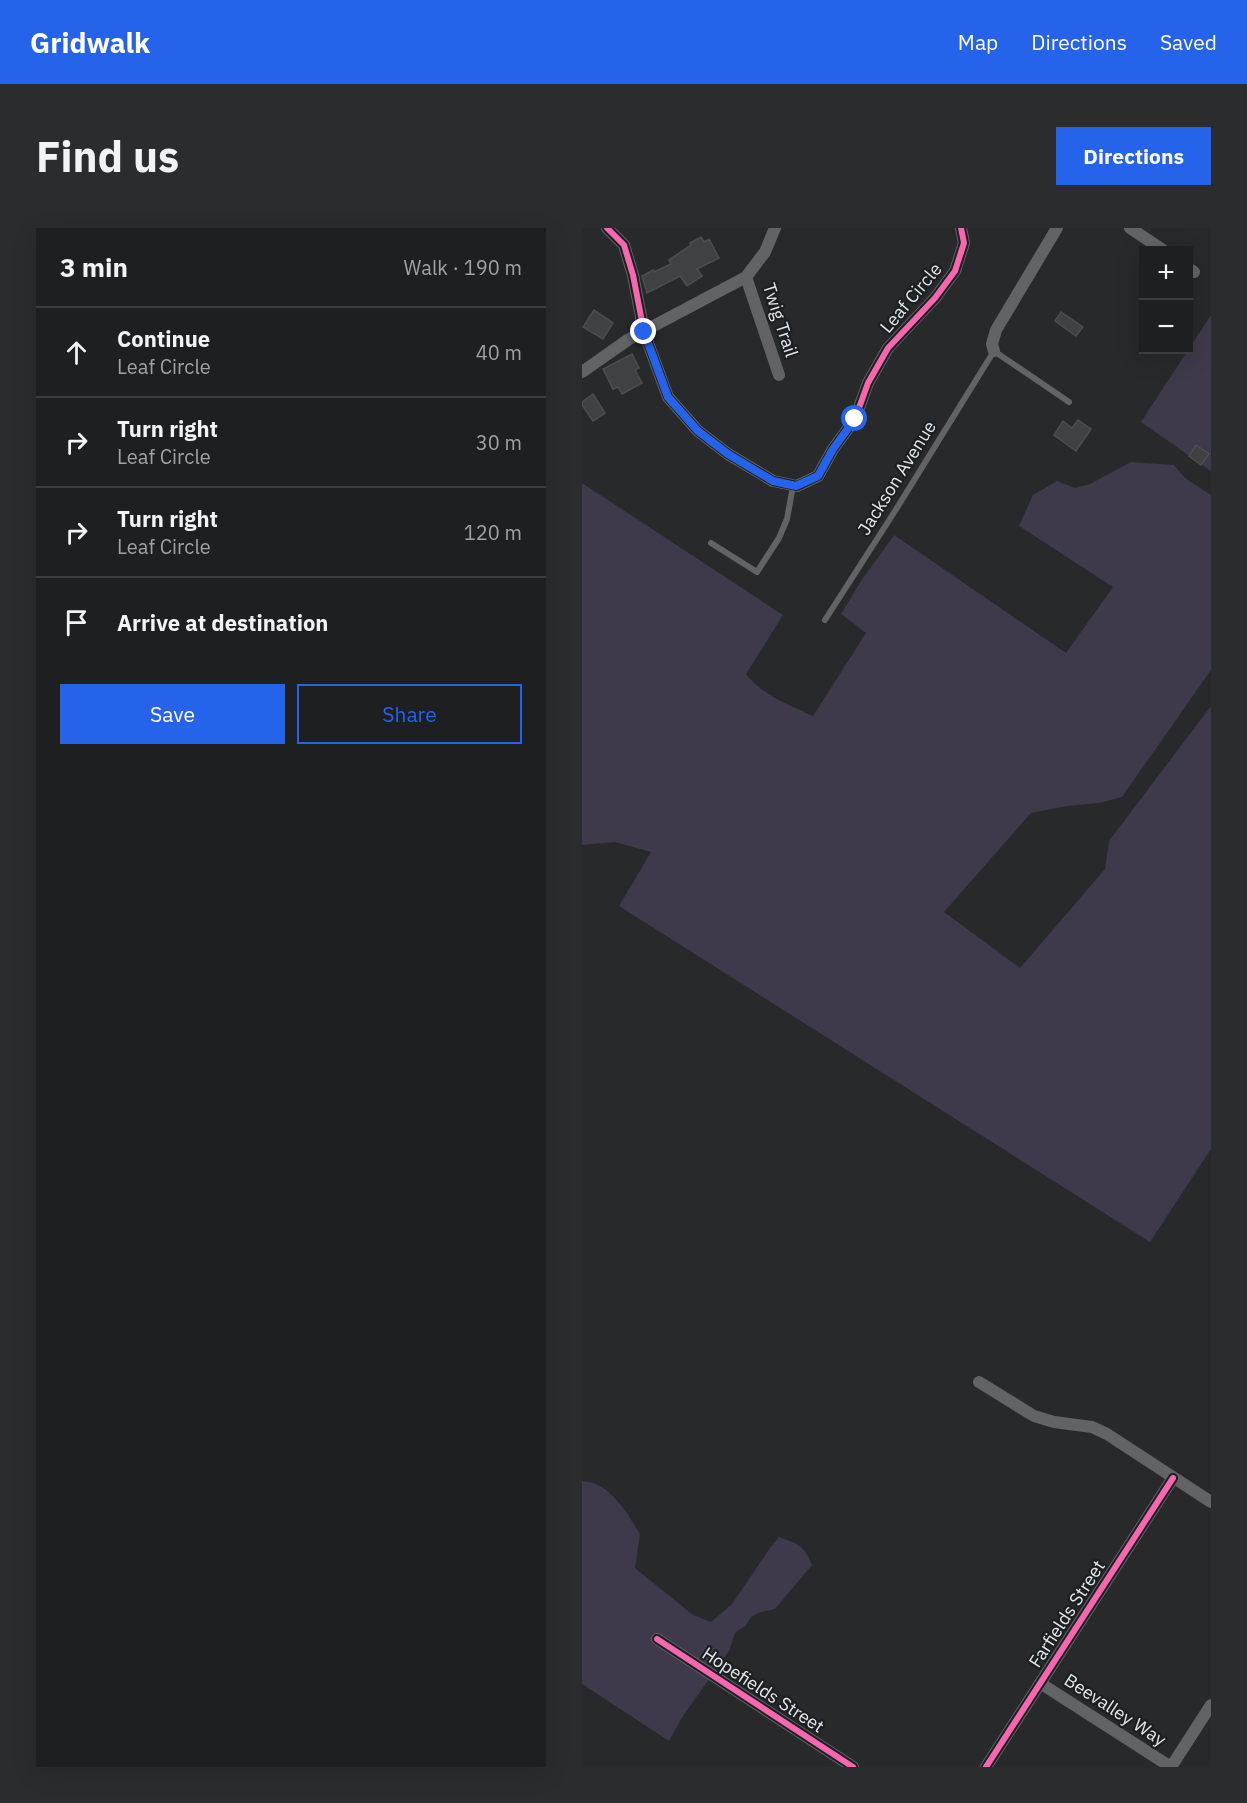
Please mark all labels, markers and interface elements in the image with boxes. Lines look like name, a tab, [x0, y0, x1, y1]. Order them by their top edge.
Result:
text: Gridwalk	[30, 24, 150, 61]
text: Map	[958, 28, 998, 56]
text: Directions	[1031, 28, 1127, 56]
text: Saved	[1160, 28, 1217, 56]
button: Directions	[1056, 127, 1211, 185]
text: Find us	[36, 129, 179, 184]
map controls	[1139, 246, 1193, 354]
button: +	[1139, 246, 1193, 300]
text: 3 min	[60, 250, 128, 284]
text: Walk · 190 m	[404, 254, 522, 281]
street label: Leaf Circle	[875, 258, 947, 337]
street label: Twig Trail	[758, 280, 803, 360]
button: −	[1139, 300, 1193, 354]
route end	[630, 318, 656, 344]
text: Continue	[117, 324, 210, 353]
icon: ahead	[60, 336, 93, 369]
text: 40 m	[476, 339, 522, 366]
text: Leaf Circle	[117, 353, 211, 380]
route start	[841, 405, 867, 431]
text: Turn right	[117, 414, 218, 443]
street label: Jackson Avenue	[852, 416, 941, 539]
icon: right	[60, 426, 93, 459]
text: 30 m	[476, 429, 522, 456]
text: Leaf Circle	[117, 443, 211, 470]
text: Turn right	[117, 504, 218, 533]
icon: right	[60, 516, 93, 549]
text: 120 m	[464, 519, 522, 546]
text: Leaf Circle	[117, 533, 211, 560]
icon: arrive	[60, 606, 93, 639]
text: Arrive at destination	[117, 608, 328, 637]
button: Save	[60, 684, 285, 744]
button: Share	[297, 684, 522, 744]
street label: Farfields Street	[1023, 1556, 1110, 1672]
street label: Hopefields Street	[698, 1642, 829, 1738]
street label: Beevalley Way	[1060, 1668, 1171, 1751]

